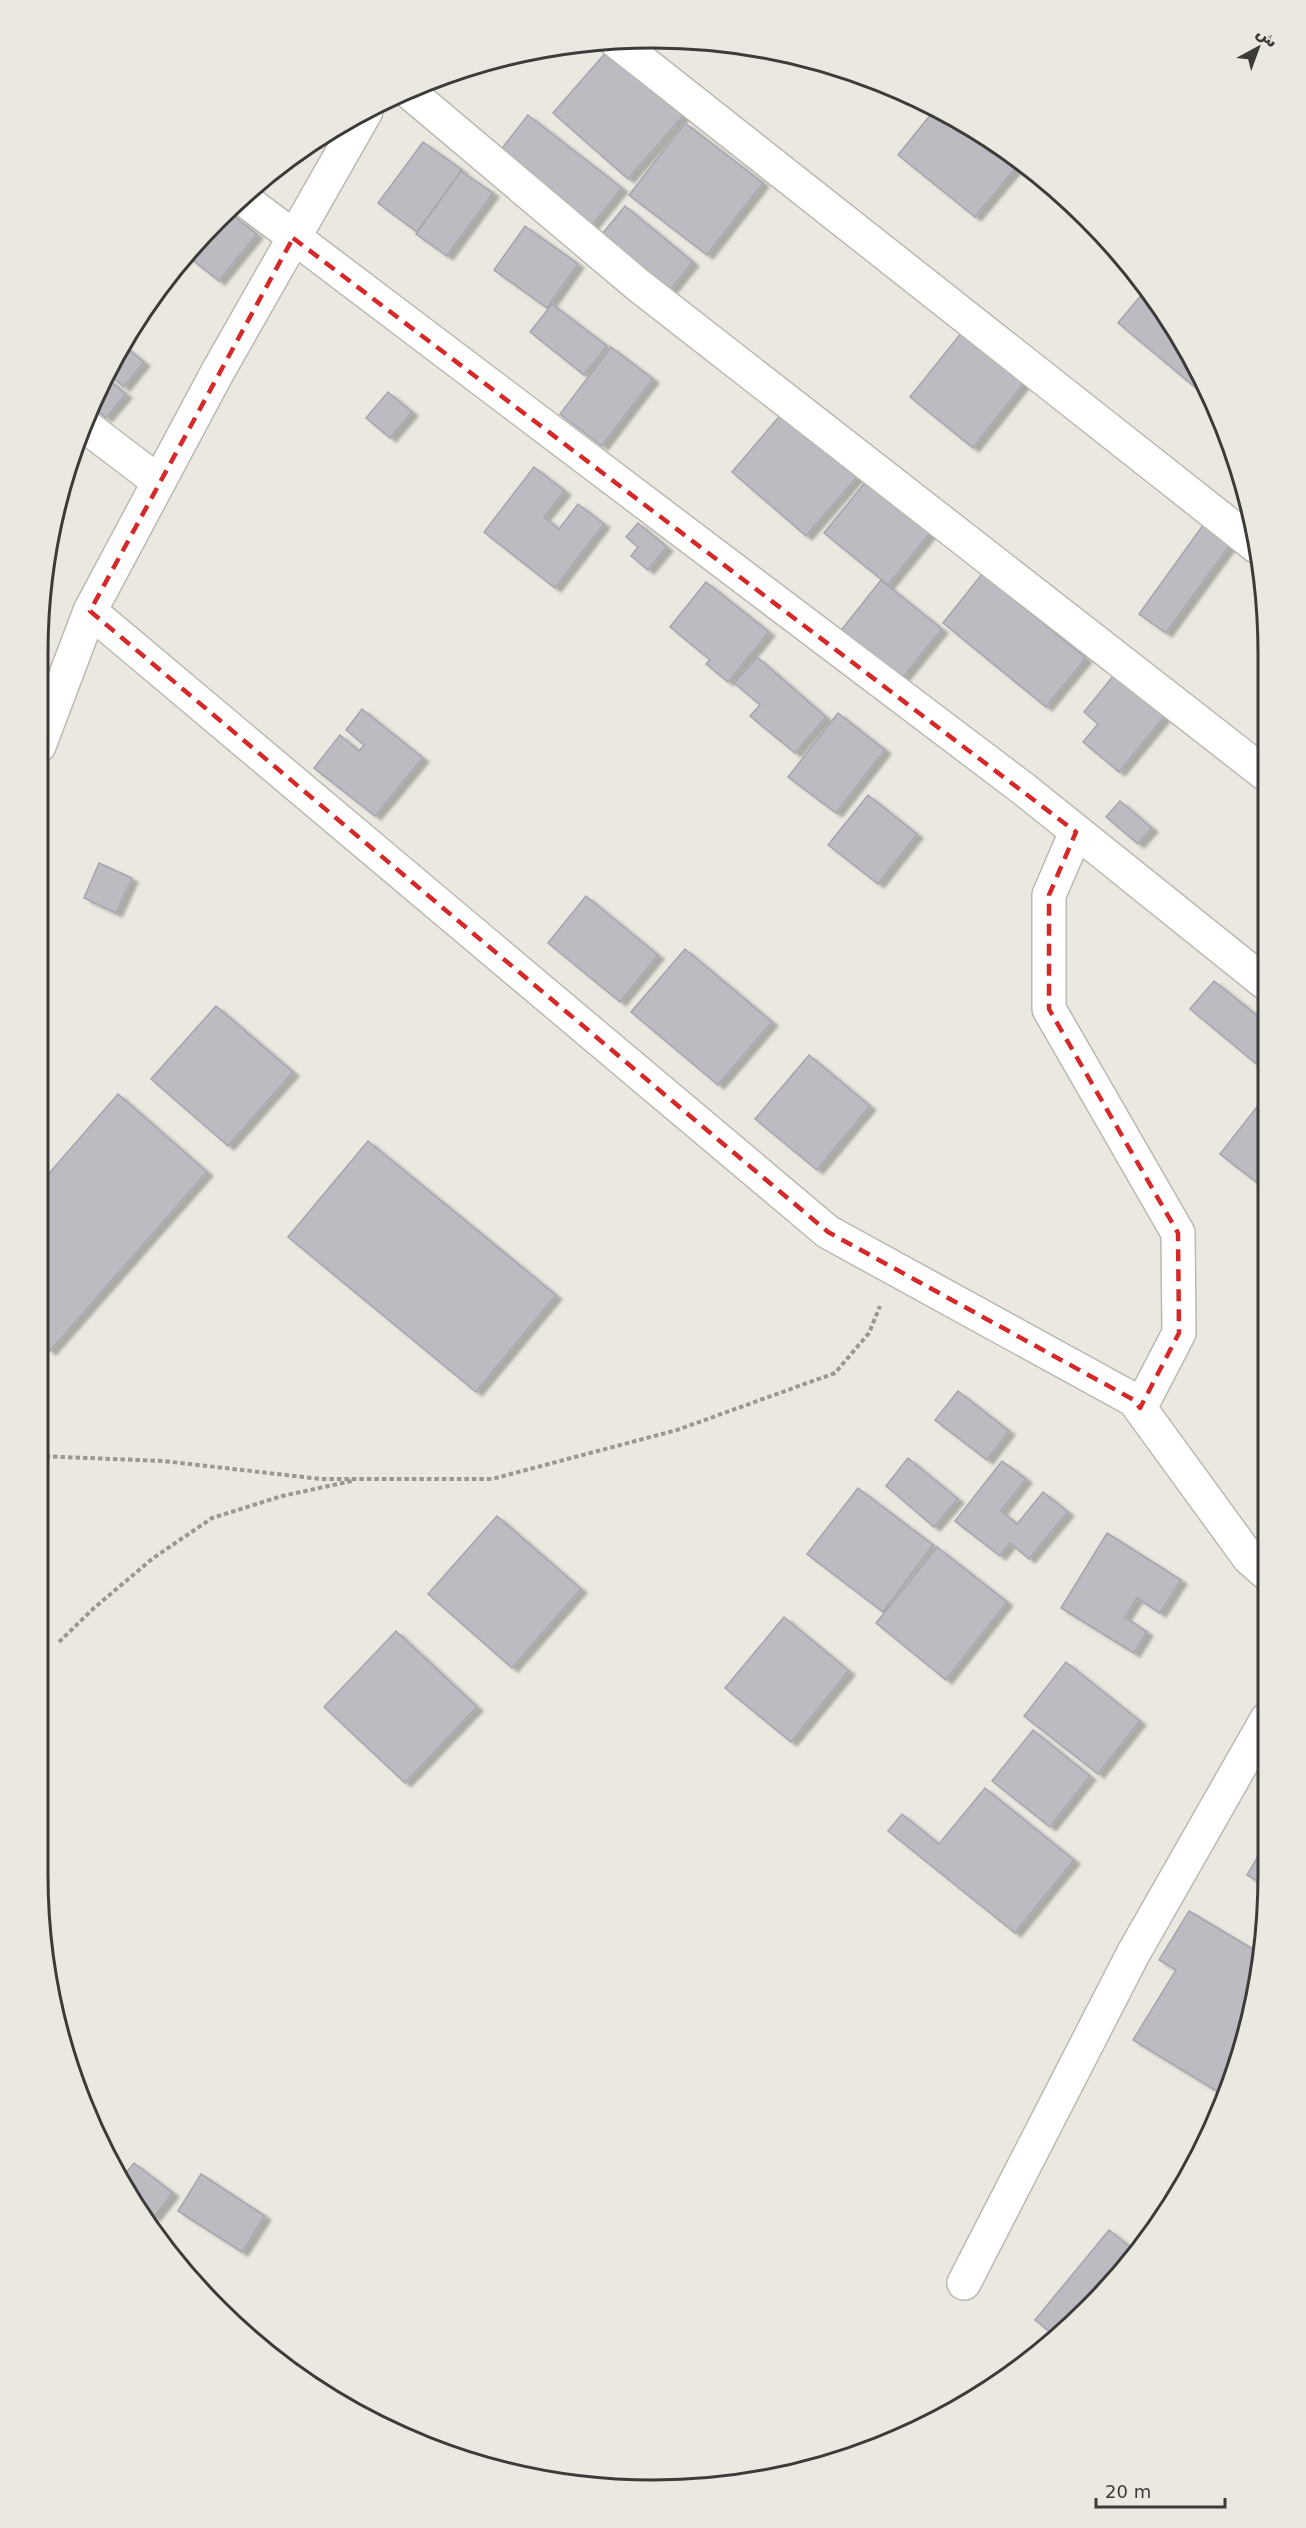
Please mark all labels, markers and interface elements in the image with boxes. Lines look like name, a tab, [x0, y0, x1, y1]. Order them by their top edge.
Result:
north arrow	[1228, 18, 1288, 78]
text: ش	[1253, 23, 1282, 51]
scale bar	[1096, 2471, 1225, 2509]
text: 20 m	[1105, 2481, 1151, 2502]

